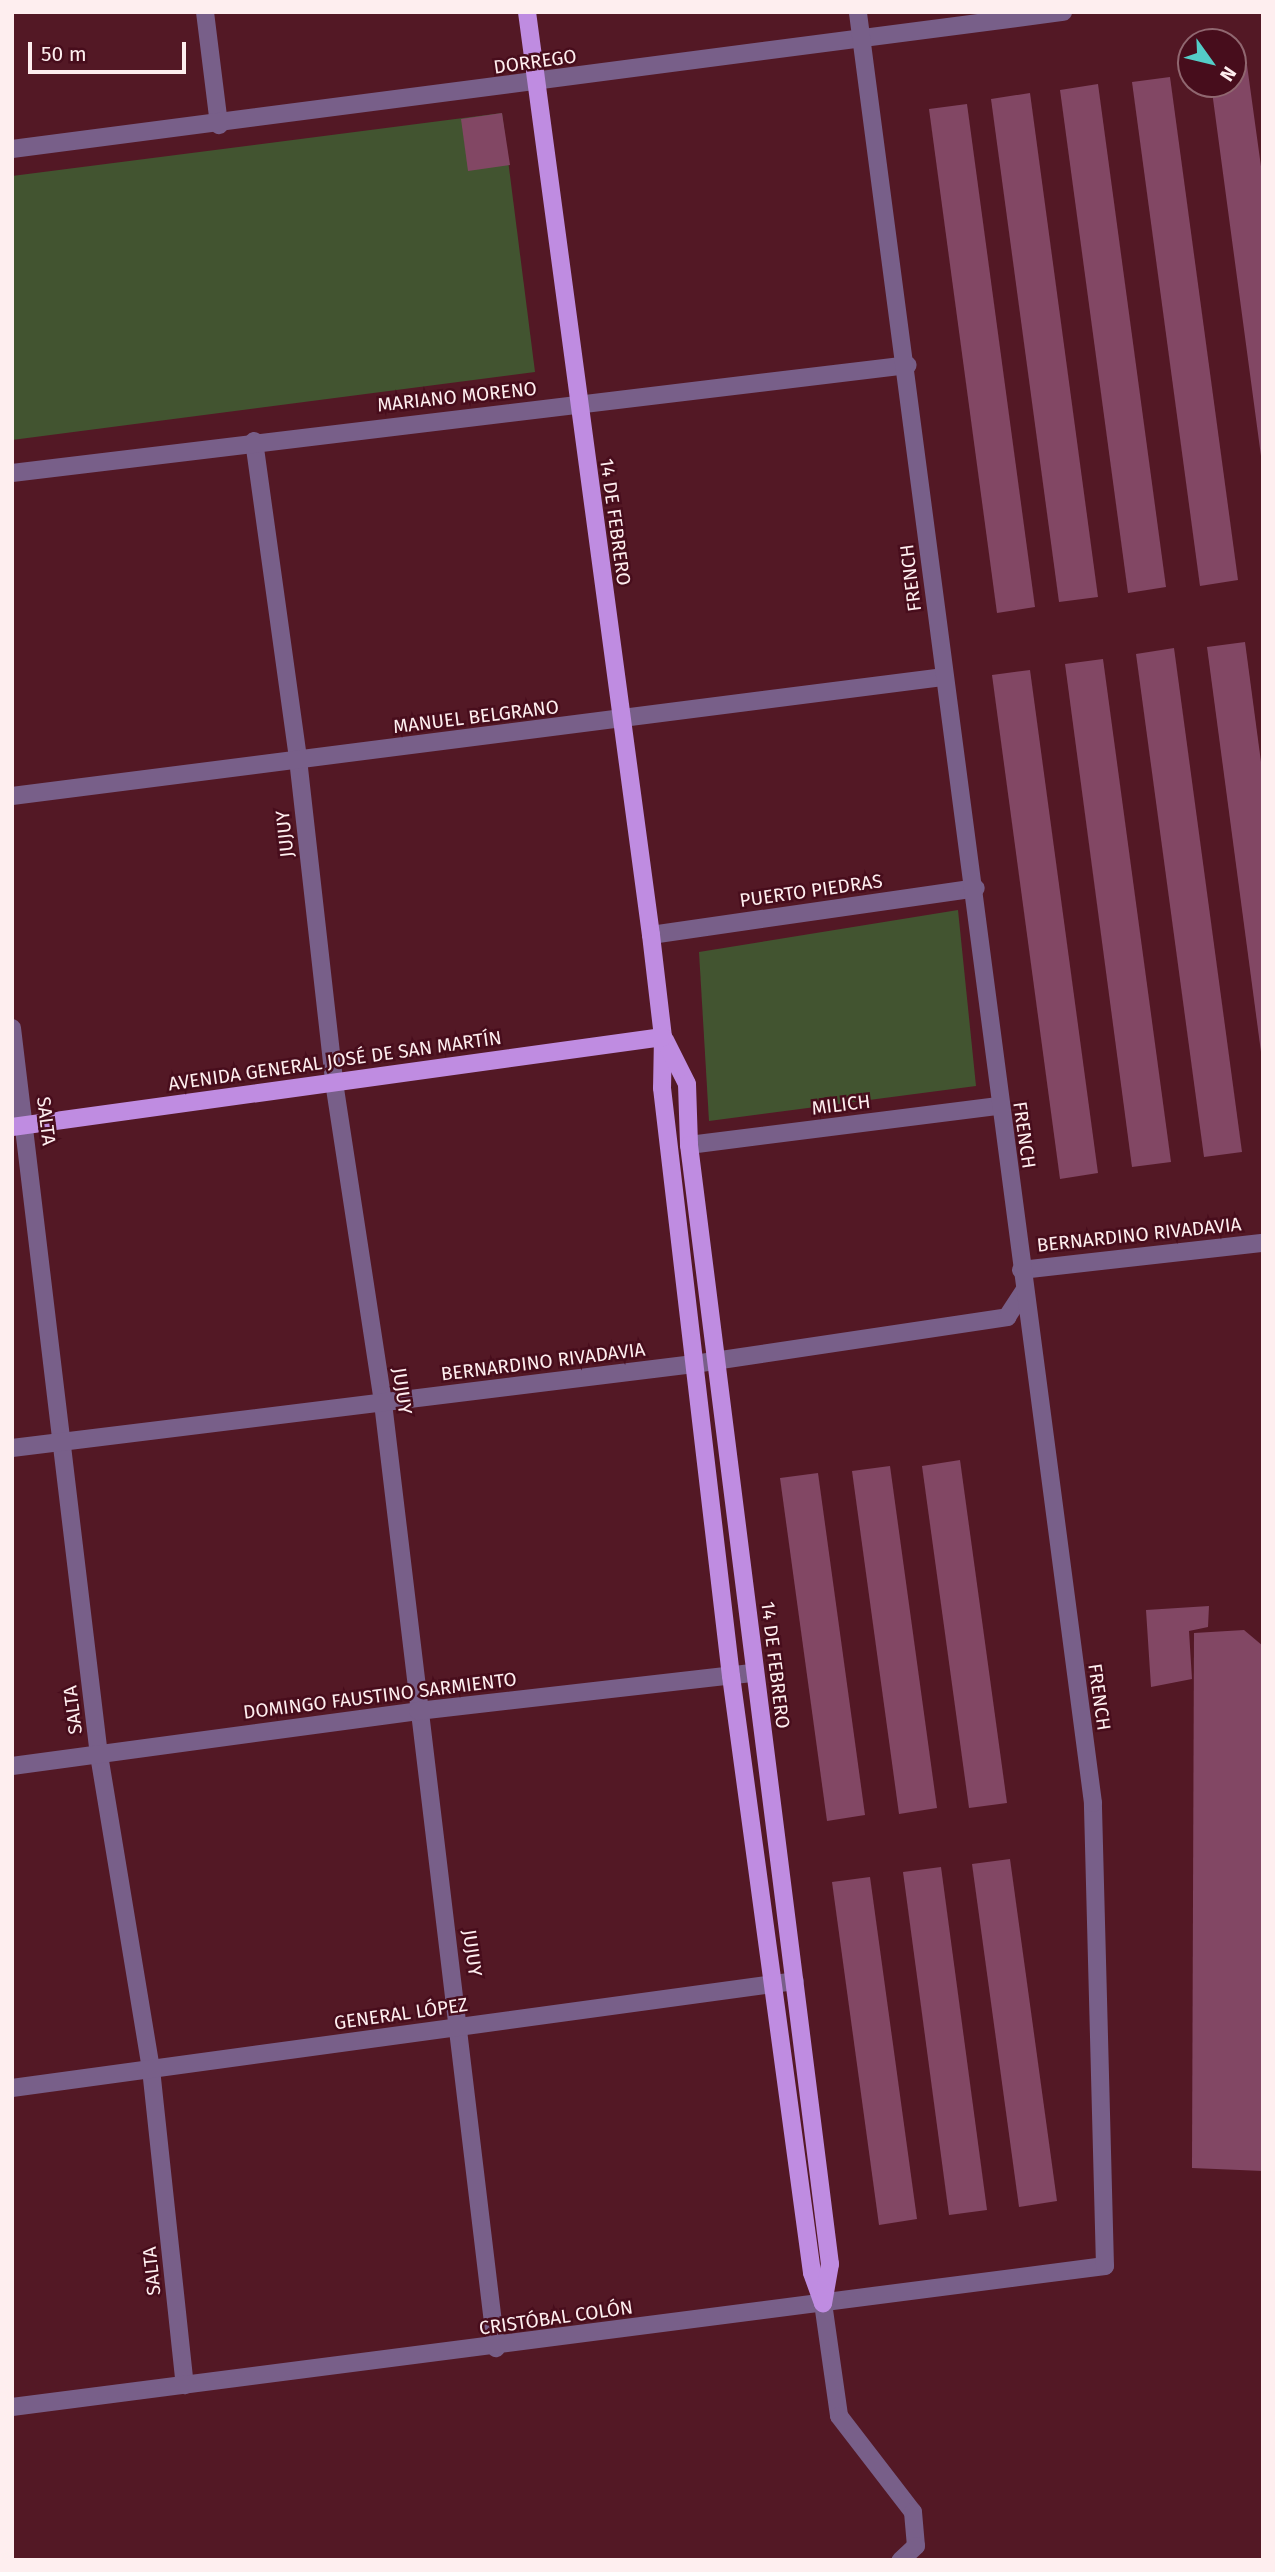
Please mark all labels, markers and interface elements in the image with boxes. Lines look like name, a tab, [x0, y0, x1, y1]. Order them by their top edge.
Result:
scale bar	[32, 28, 189, 72]
north arrow	[1177, 28, 1247, 98]
text: 50 m	[41, 41, 87, 67]
street label: DORREGO	[492, 45, 578, 79]
text: N	[1215, 62, 1241, 86]
street label: MARIANO MORENO	[376, 377, 538, 417]
street label: 14 DE FEBRERO	[595, 457, 635, 587]
street label: FRENCH	[896, 543, 926, 613]
street label: MANUEL BELGRANO	[392, 696, 560, 738]
street label: JUJUY	[271, 809, 299, 859]
street label: PUERTO PIEDRAS	[738, 870, 884, 912]
street label: AVENIDA GENERAL JOSÉ DE SAN MARTÍN	[167, 1026, 503, 1096]
street label: MILICH	[810, 1090, 872, 1120]
street label: SALTA	[32, 1095, 60, 1147]
street label: FRENCH	[1008, 1100, 1040, 1170]
street label: BERNARDINO RIVADAVIA	[1036, 1213, 1242, 1257]
street label: BERNARDINO RIVADAVIA	[440, 1338, 646, 1386]
street label: JUJUY	[387, 1366, 417, 1416]
street label: 14 DE FEBRERO	[756, 1600, 794, 1730]
street label: FRENCH	[1083, 1662, 1115, 1732]
street label: DOMINGO FAUSTINO SARMIENTO	[242, 1668, 518, 1724]
street label: SALTA	[59, 1684, 87, 1736]
street label: JUJUY	[457, 1928, 487, 1978]
street label: GENERAL LÓPEZ	[333, 1993, 469, 2035]
street label: SALTA	[138, 2246, 166, 2296]
street label: CRISTÓBAL COLÓN	[478, 2296, 634, 2340]

